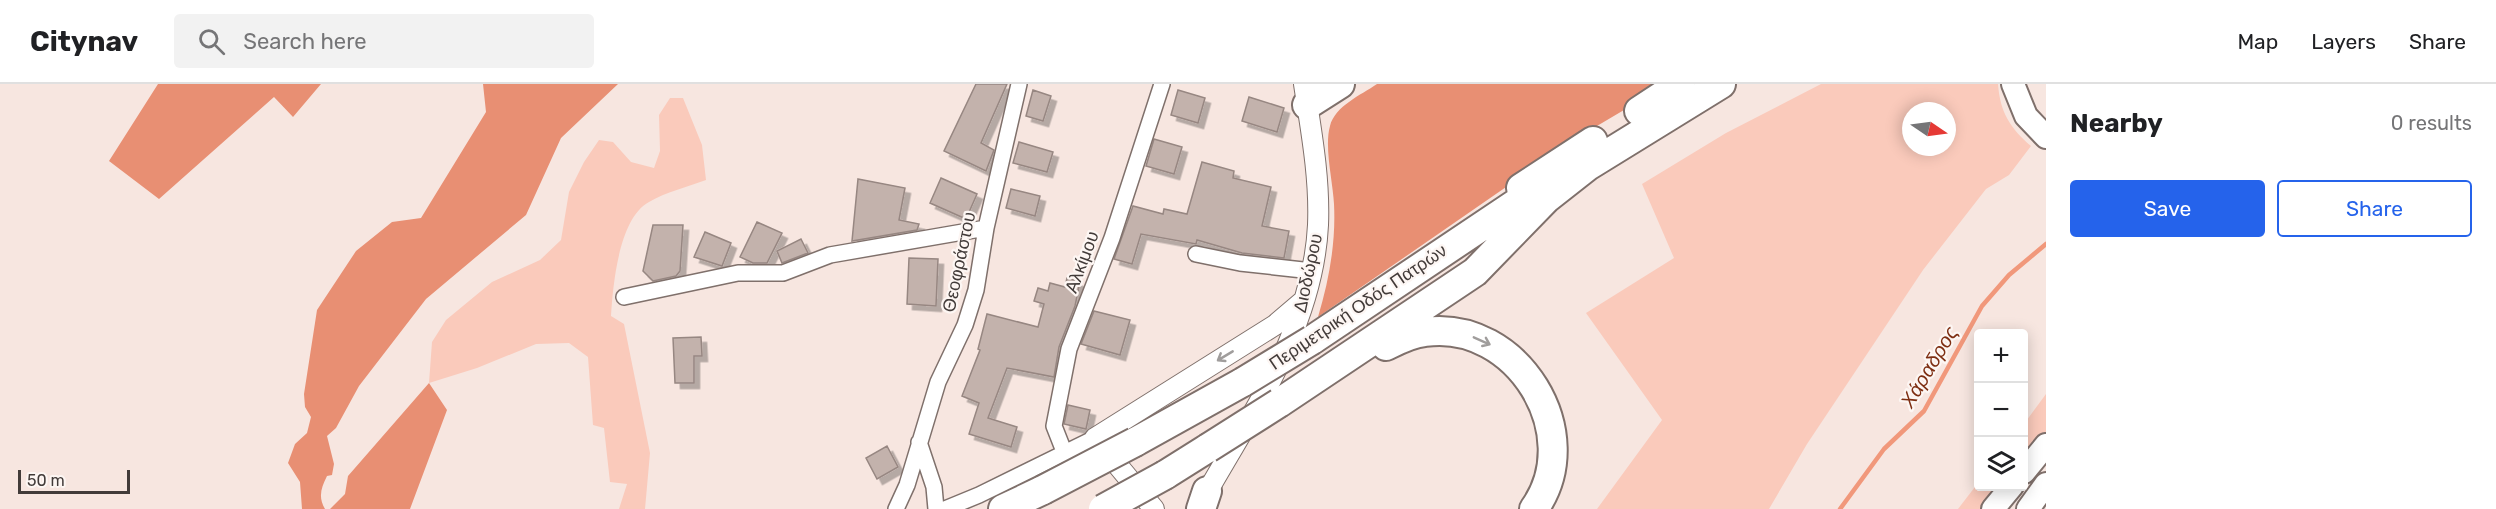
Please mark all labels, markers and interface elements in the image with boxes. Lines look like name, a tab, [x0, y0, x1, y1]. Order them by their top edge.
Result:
search box	[174, 14, 594, 68]
text: Citynav	[30, 25, 138, 58]
icon: search	[195, 25, 228, 58]
text: Search here	[243, 28, 367, 55]
text: Map	[2237, 29, 2278, 54]
text: Layers	[2311, 29, 2376, 54]
text: Share	[2409, 29, 2466, 54]
north arrow	[1902, 102, 1956, 156]
text: Nearby	[2070, 108, 2163, 139]
text: 0 results	[2391, 111, 2472, 135]
button: Save	[2070, 180, 2265, 237]
button: Share	[2277, 180, 2472, 237]
street label: Θεοφράστου	[938, 210, 980, 314]
street label: Αλκίμου	[1060, 228, 1104, 296]
street label: Διοδώρου	[1289, 231, 1327, 315]
street label: Περιμετρική Οδός Πατρών	[1265, 239, 1451, 375]
water label: Χάραδρος	[1895, 322, 1963, 413]
map controls	[1974, 329, 2028, 491]
button: +	[1974, 329, 2028, 383]
one-way arrow	[1472, 336, 1490, 348]
one-way arrow	[1217, 350, 1234, 362]
button: −	[1974, 383, 2028, 437]
button: layers	[1974, 437, 2028, 491]
scale bar	[18, 467, 130, 494]
text: 50 m	[27, 471, 65, 490]

